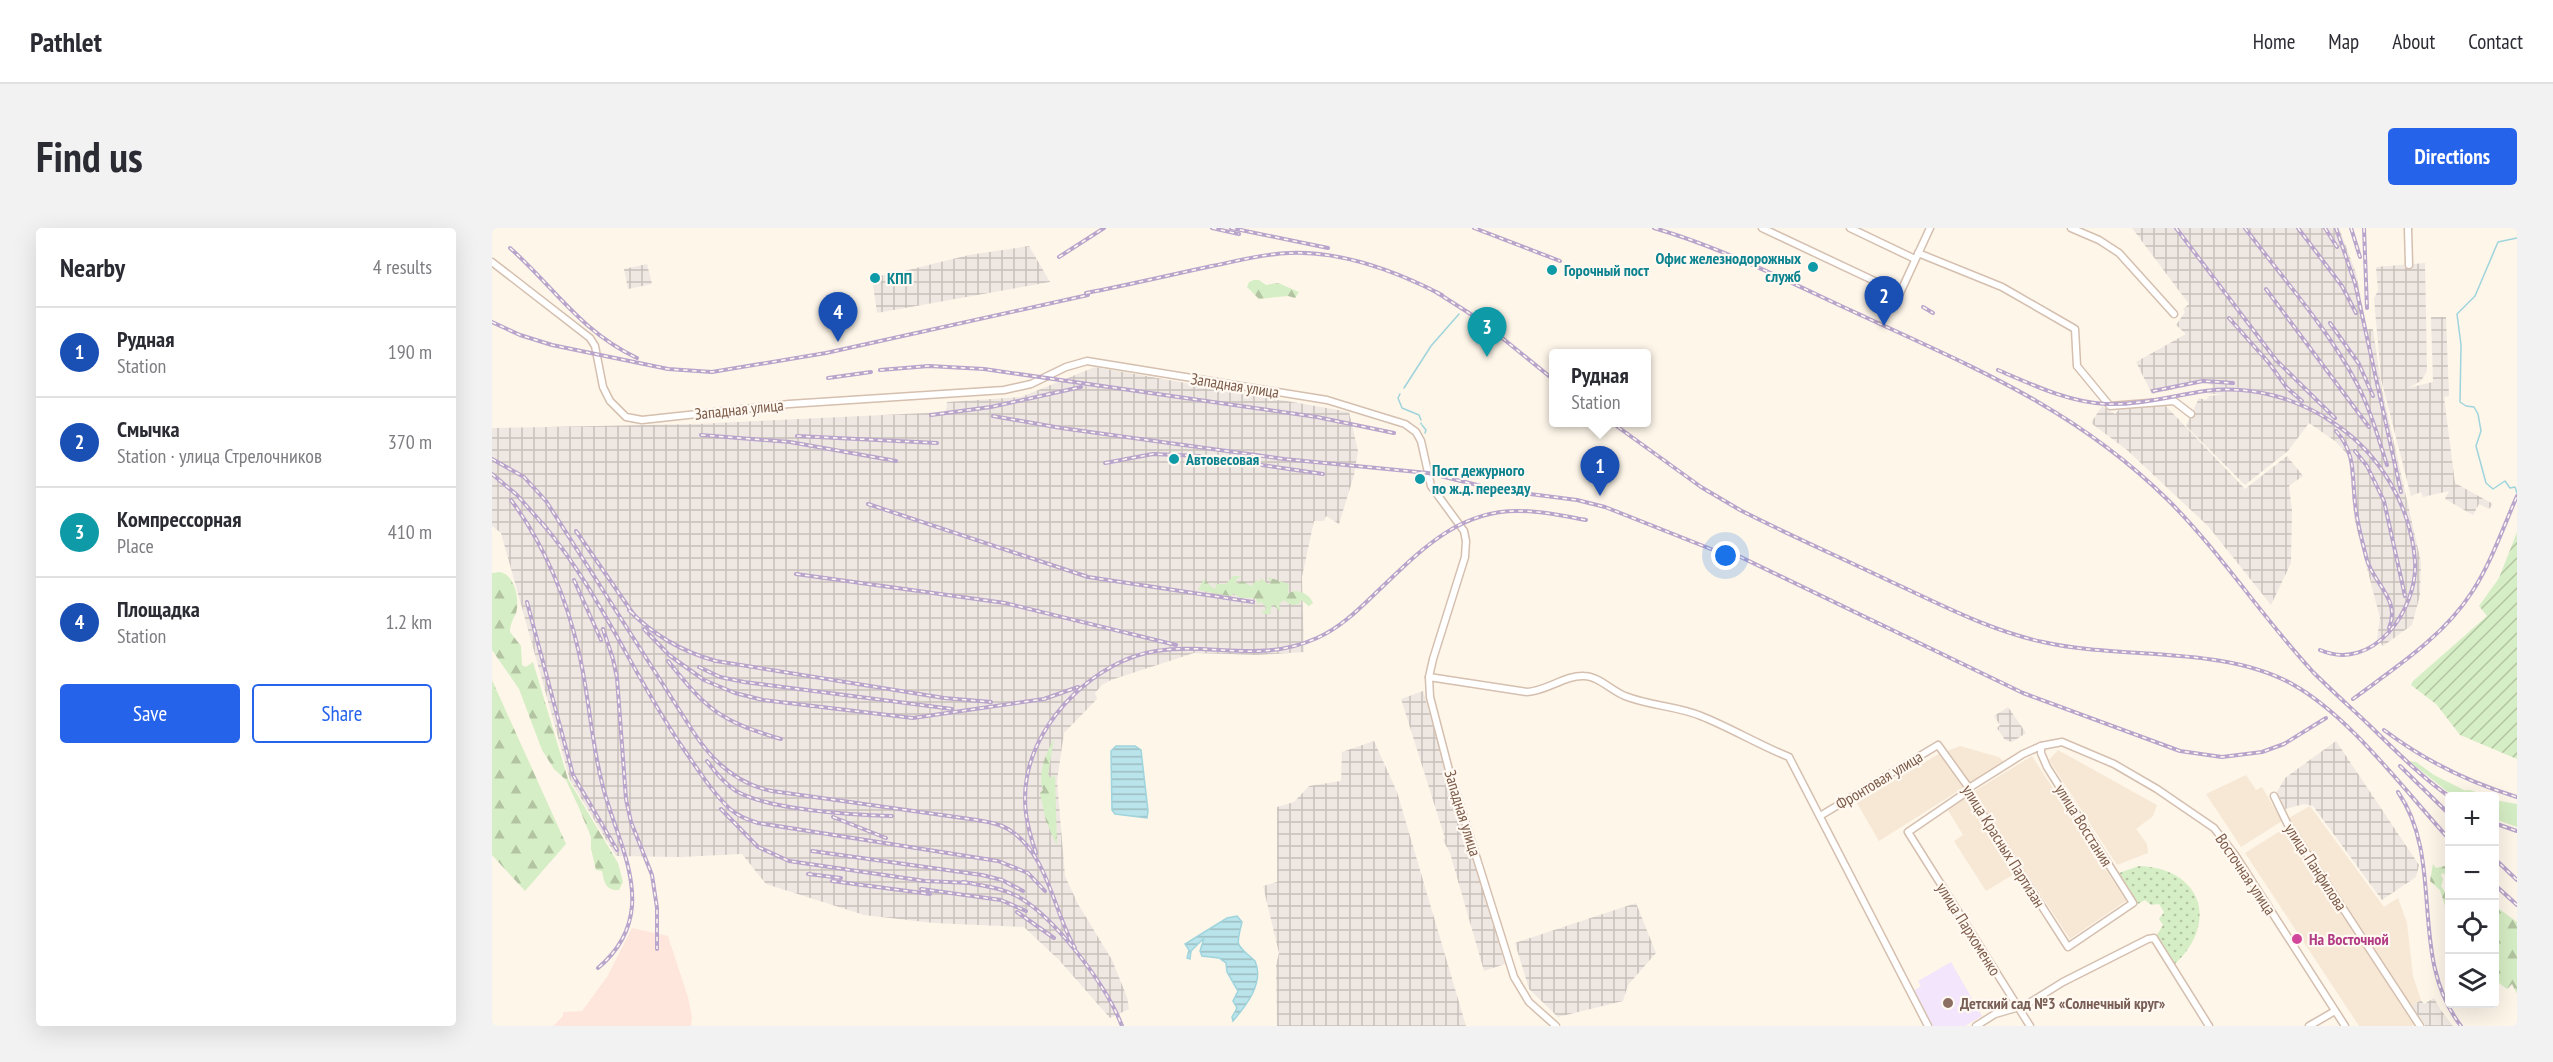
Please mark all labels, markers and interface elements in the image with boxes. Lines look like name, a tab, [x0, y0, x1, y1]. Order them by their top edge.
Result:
text: Pathlet	[30, 23, 102, 60]
text: Home	[2253, 28, 2295, 55]
text: Map	[2328, 28, 2359, 55]
text: About	[2392, 28, 2435, 55]
text: Contact	[2468, 28, 2523, 55]
button: Directions	[2388, 128, 2517, 185]
text: Find us	[36, 129, 143, 184]
place label: Офис железнодорожных служб	[1656, 248, 1801, 286]
text: Nearby	[60, 251, 125, 284]
text: 4 results	[373, 254, 432, 280]
place label: Горочный пост	[1564, 260, 1649, 280]
marker: Офис железнодорожных служб	[1806, 260, 1820, 274]
marker: Горочный пост	[1545, 263, 1559, 277]
place label: КПП	[887, 268, 912, 288]
marker: КПП	[868, 271, 882, 285]
pin: 2	[1864, 276, 1904, 326]
pin: 4	[818, 292, 858, 342]
pin: 3	[1468, 308, 1506, 357]
text: Рудная	[117, 325, 174, 353]
text: 1	[75, 339, 84, 365]
text: 190 m	[388, 339, 432, 365]
popup	[1549, 349, 1651, 427]
text: Station	[117, 353, 166, 379]
text: Рудная	[1571, 361, 1629, 389]
street label: Западная улица	[1189, 368, 1281, 402]
text: Station	[1571, 389, 1621, 415]
street label: Западная улица	[694, 394, 784, 424]
text: Смычка	[117, 415, 180, 443]
text: 2	[75, 429, 84, 455]
text: 370 m	[388, 429, 432, 455]
text: Station · улица Стрелочников	[117, 443, 322, 469]
pin: 1	[1580, 446, 1620, 496]
place label: Автовесовая	[1185, 449, 1260, 469]
marker: Автовесовая	[1167, 452, 1181, 466]
place label: Пост дежурного по ж.д. переезду	[1432, 460, 1531, 498]
marker: Пост дежурного по ж.д. переезду	[1413, 472, 1427, 486]
text: Компрессорная	[117, 505, 241, 533]
text: 3	[75, 519, 84, 545]
text: 410 m	[388, 519, 432, 545]
text: Place	[117, 533, 154, 559]
your location	[1711, 541, 1740, 570]
text: Площадка	[117, 595, 200, 623]
text: 4	[75, 609, 84, 635]
text: 1.2 km	[385, 609, 432, 635]
text: Station	[117, 623, 166, 649]
button: Save	[60, 684, 240, 743]
button: Share	[252, 684, 432, 743]
street label: Фронтовая улица	[1832, 746, 1926, 814]
street label: Западная улица	[1440, 767, 1486, 859]
street label: улица Восстания	[2051, 780, 2117, 870]
street label: улица Красных Партизан	[1958, 781, 2050, 911]
map controls	[2445, 792, 2499, 1008]
button: +	[2445, 792, 2499, 846]
street label: улица Панфилова	[2280, 820, 2352, 914]
street label: Восточная улица	[2211, 830, 2281, 918]
button: −	[2445, 846, 2499, 900]
street label: улица Пархоменко	[1932, 879, 2006, 979]
button: locate	[2445, 900, 2499, 954]
place label: На Восточной	[2309, 929, 2389, 949]
marker: На Восточной	[2290, 932, 2304, 946]
button: layers	[2445, 954, 2499, 1008]
place label: Детский сад №3 «Солнечный круг»	[1960, 993, 2166, 1013]
marker: Детский сад №3 «Солнечный круг»	[1941, 996, 1955, 1010]

